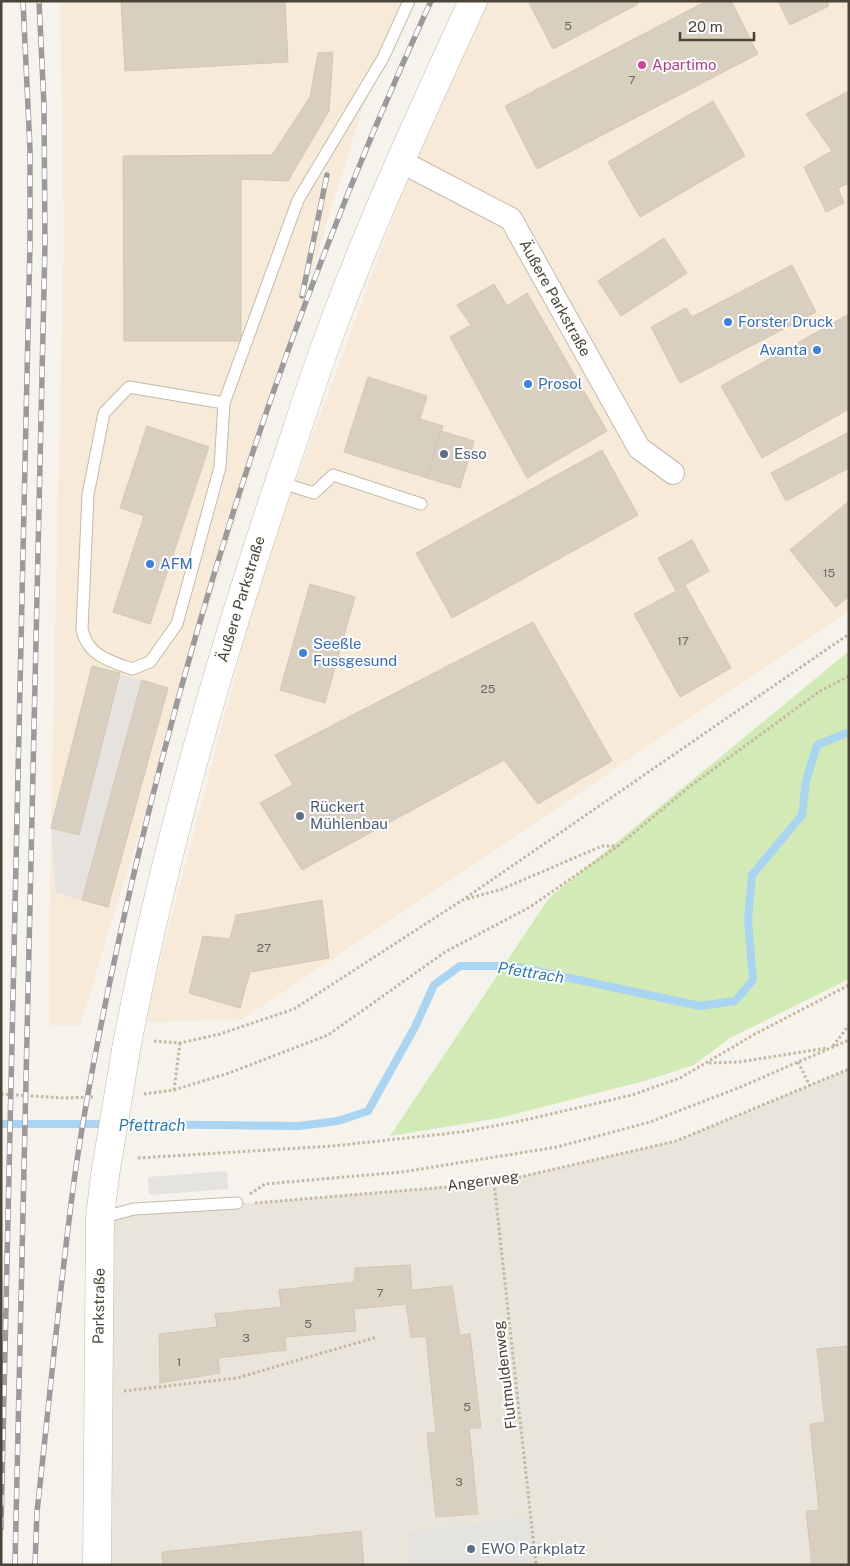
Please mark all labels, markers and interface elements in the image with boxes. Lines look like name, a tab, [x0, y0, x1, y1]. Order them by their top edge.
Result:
scale bar	[680, 10, 754, 42]
text: 20 m	[688, 18, 723, 35]
house number: 5	[564, 19, 572, 33]
place label: Apartimo	[652, 56, 717, 73]
marker: Apartimo	[636, 59, 648, 71]
house number: 7	[628, 73, 636, 87]
street label: Äußere Parkstraße	[516, 236, 595, 359]
place label: Forster Druck	[738, 313, 834, 330]
marker: Forster Druck	[722, 316, 734, 328]
place label: Avanta	[759, 341, 807, 358]
marker: Avanta	[811, 344, 823, 356]
place label: Prosol	[538, 375, 582, 392]
marker: Prosol	[522, 378, 534, 390]
place label: Esso	[454, 445, 487, 462]
marker: Esso	[438, 448, 450, 460]
street label: Äußere Parkstraße	[212, 534, 268, 664]
place label: AFM	[160, 555, 193, 572]
marker: AFM	[144, 558, 156, 570]
house number: 15	[823, 566, 836, 580]
house number: 17	[677, 634, 689, 648]
place label: Seeßle Fussgesund	[313, 635, 397, 669]
marker: Seeßle Fussgesund	[297, 647, 309, 659]
house number: 25	[481, 682, 496, 696]
place label: Rückert Mühlenbau	[310, 798, 388, 832]
marker: Rückert Mühlenbau	[294, 810, 306, 822]
house number: 27	[257, 941, 271, 955]
water label: Pfettrach	[496, 958, 566, 987]
water label: Pfettrach	[118, 1116, 186, 1135]
street label: Angerweg	[446, 1167, 520, 1194]
street label: Parkstraße	[89, 1268, 108, 1344]
house number: 7	[376, 1286, 384, 1300]
house number: 5	[304, 1317, 312, 1331]
street label: Flutmuldenweg	[489, 1320, 520, 1430]
house number: 3	[242, 1331, 250, 1345]
house number: 1	[177, 1355, 181, 1369]
house number: 5	[463, 1400, 471, 1414]
house number: 3	[455, 1475, 463, 1489]
place label: EWO Parkplatz	[481, 1540, 585, 1557]
marker: EWO Parkplatz	[465, 1543, 477, 1555]

